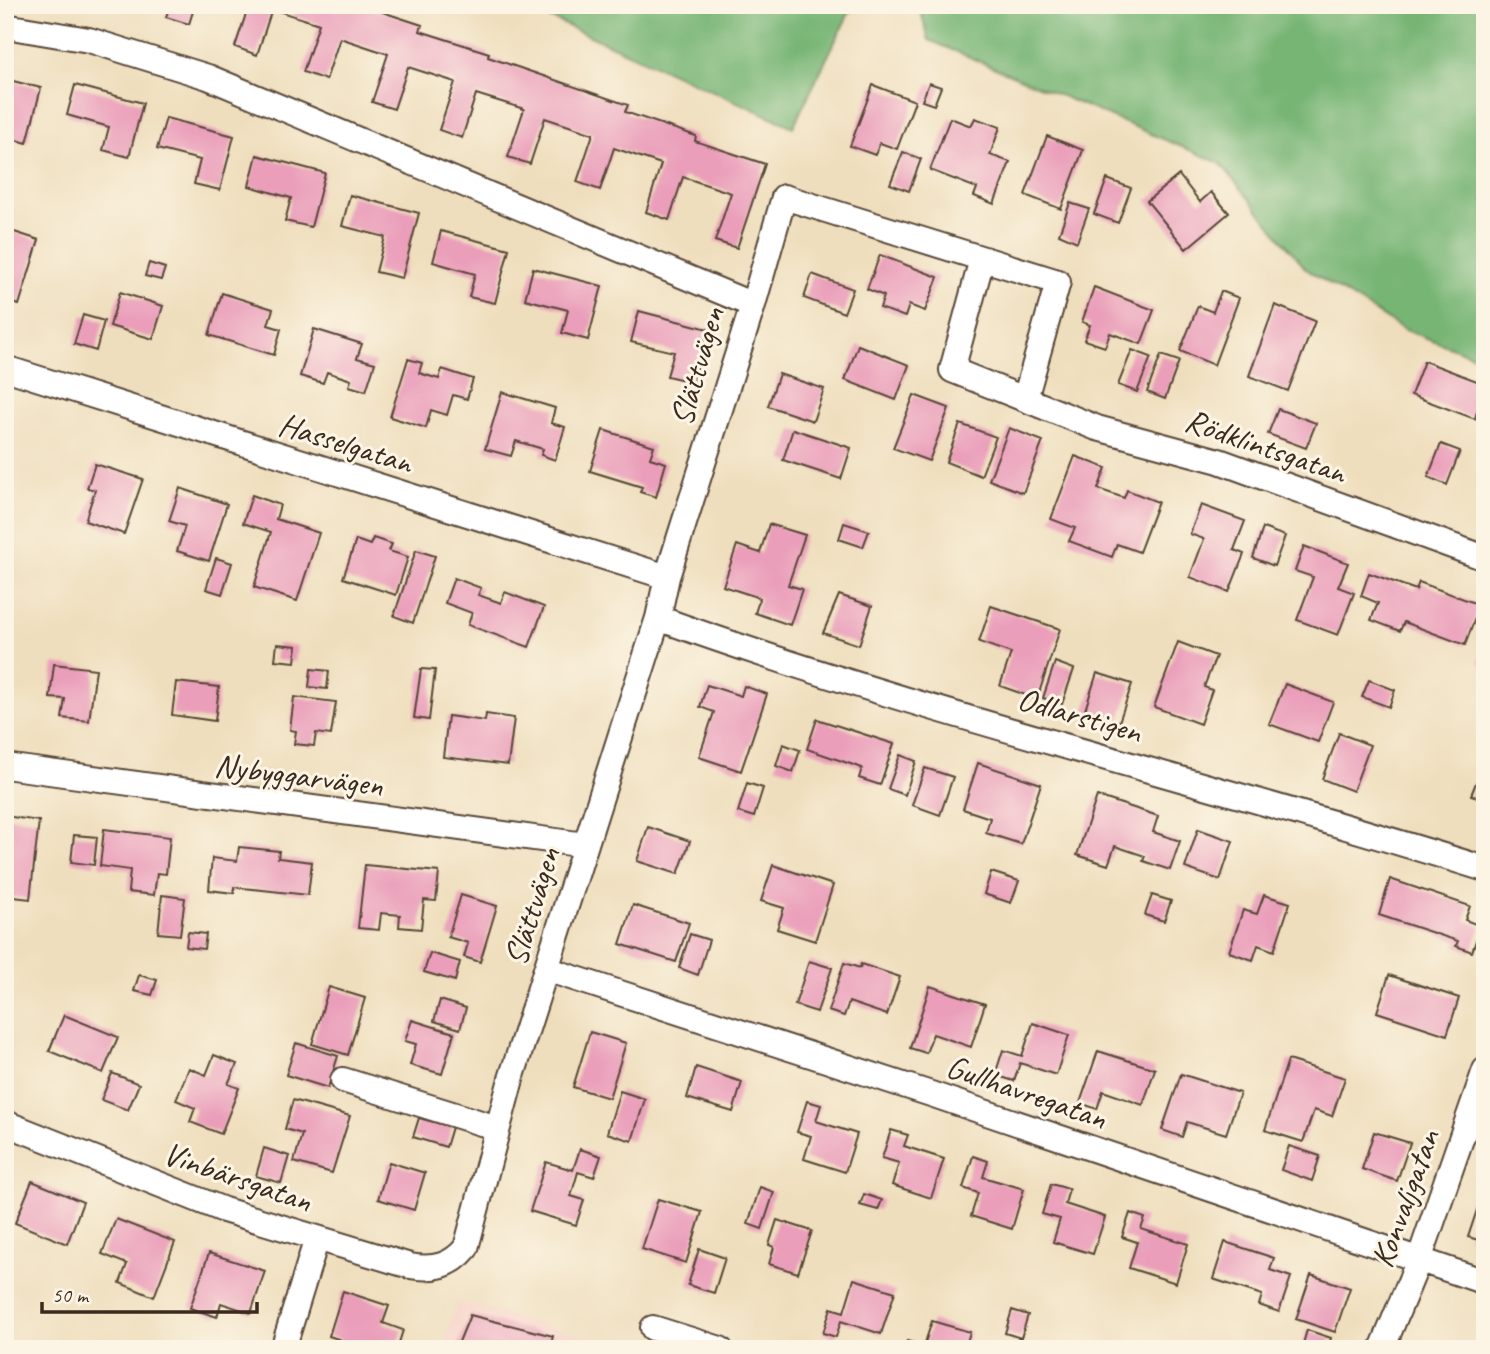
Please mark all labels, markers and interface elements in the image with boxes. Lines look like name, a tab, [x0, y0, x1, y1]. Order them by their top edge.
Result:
street label: Slättvägen	[660, 302, 734, 430]
street label: Rödklintsgatan	[1180, 399, 1354, 494]
street label: Hasselgatan	[274, 403, 420, 484]
street label: Odlarstigen	[1013, 677, 1148, 753]
street label: Nybyggarvägen	[212, 744, 386, 806]
street label: Slättvägen	[494, 842, 570, 970]
street label: Gullhavregatan	[941, 1045, 1112, 1139]
street label: Konvaljgatan	[1361, 1123, 1450, 1273]
street label: Vinbärsgatan	[158, 1132, 318, 1222]
scale bar	[42, 1270, 257, 1314]
text: 50 m	[52, 1282, 90, 1308]

